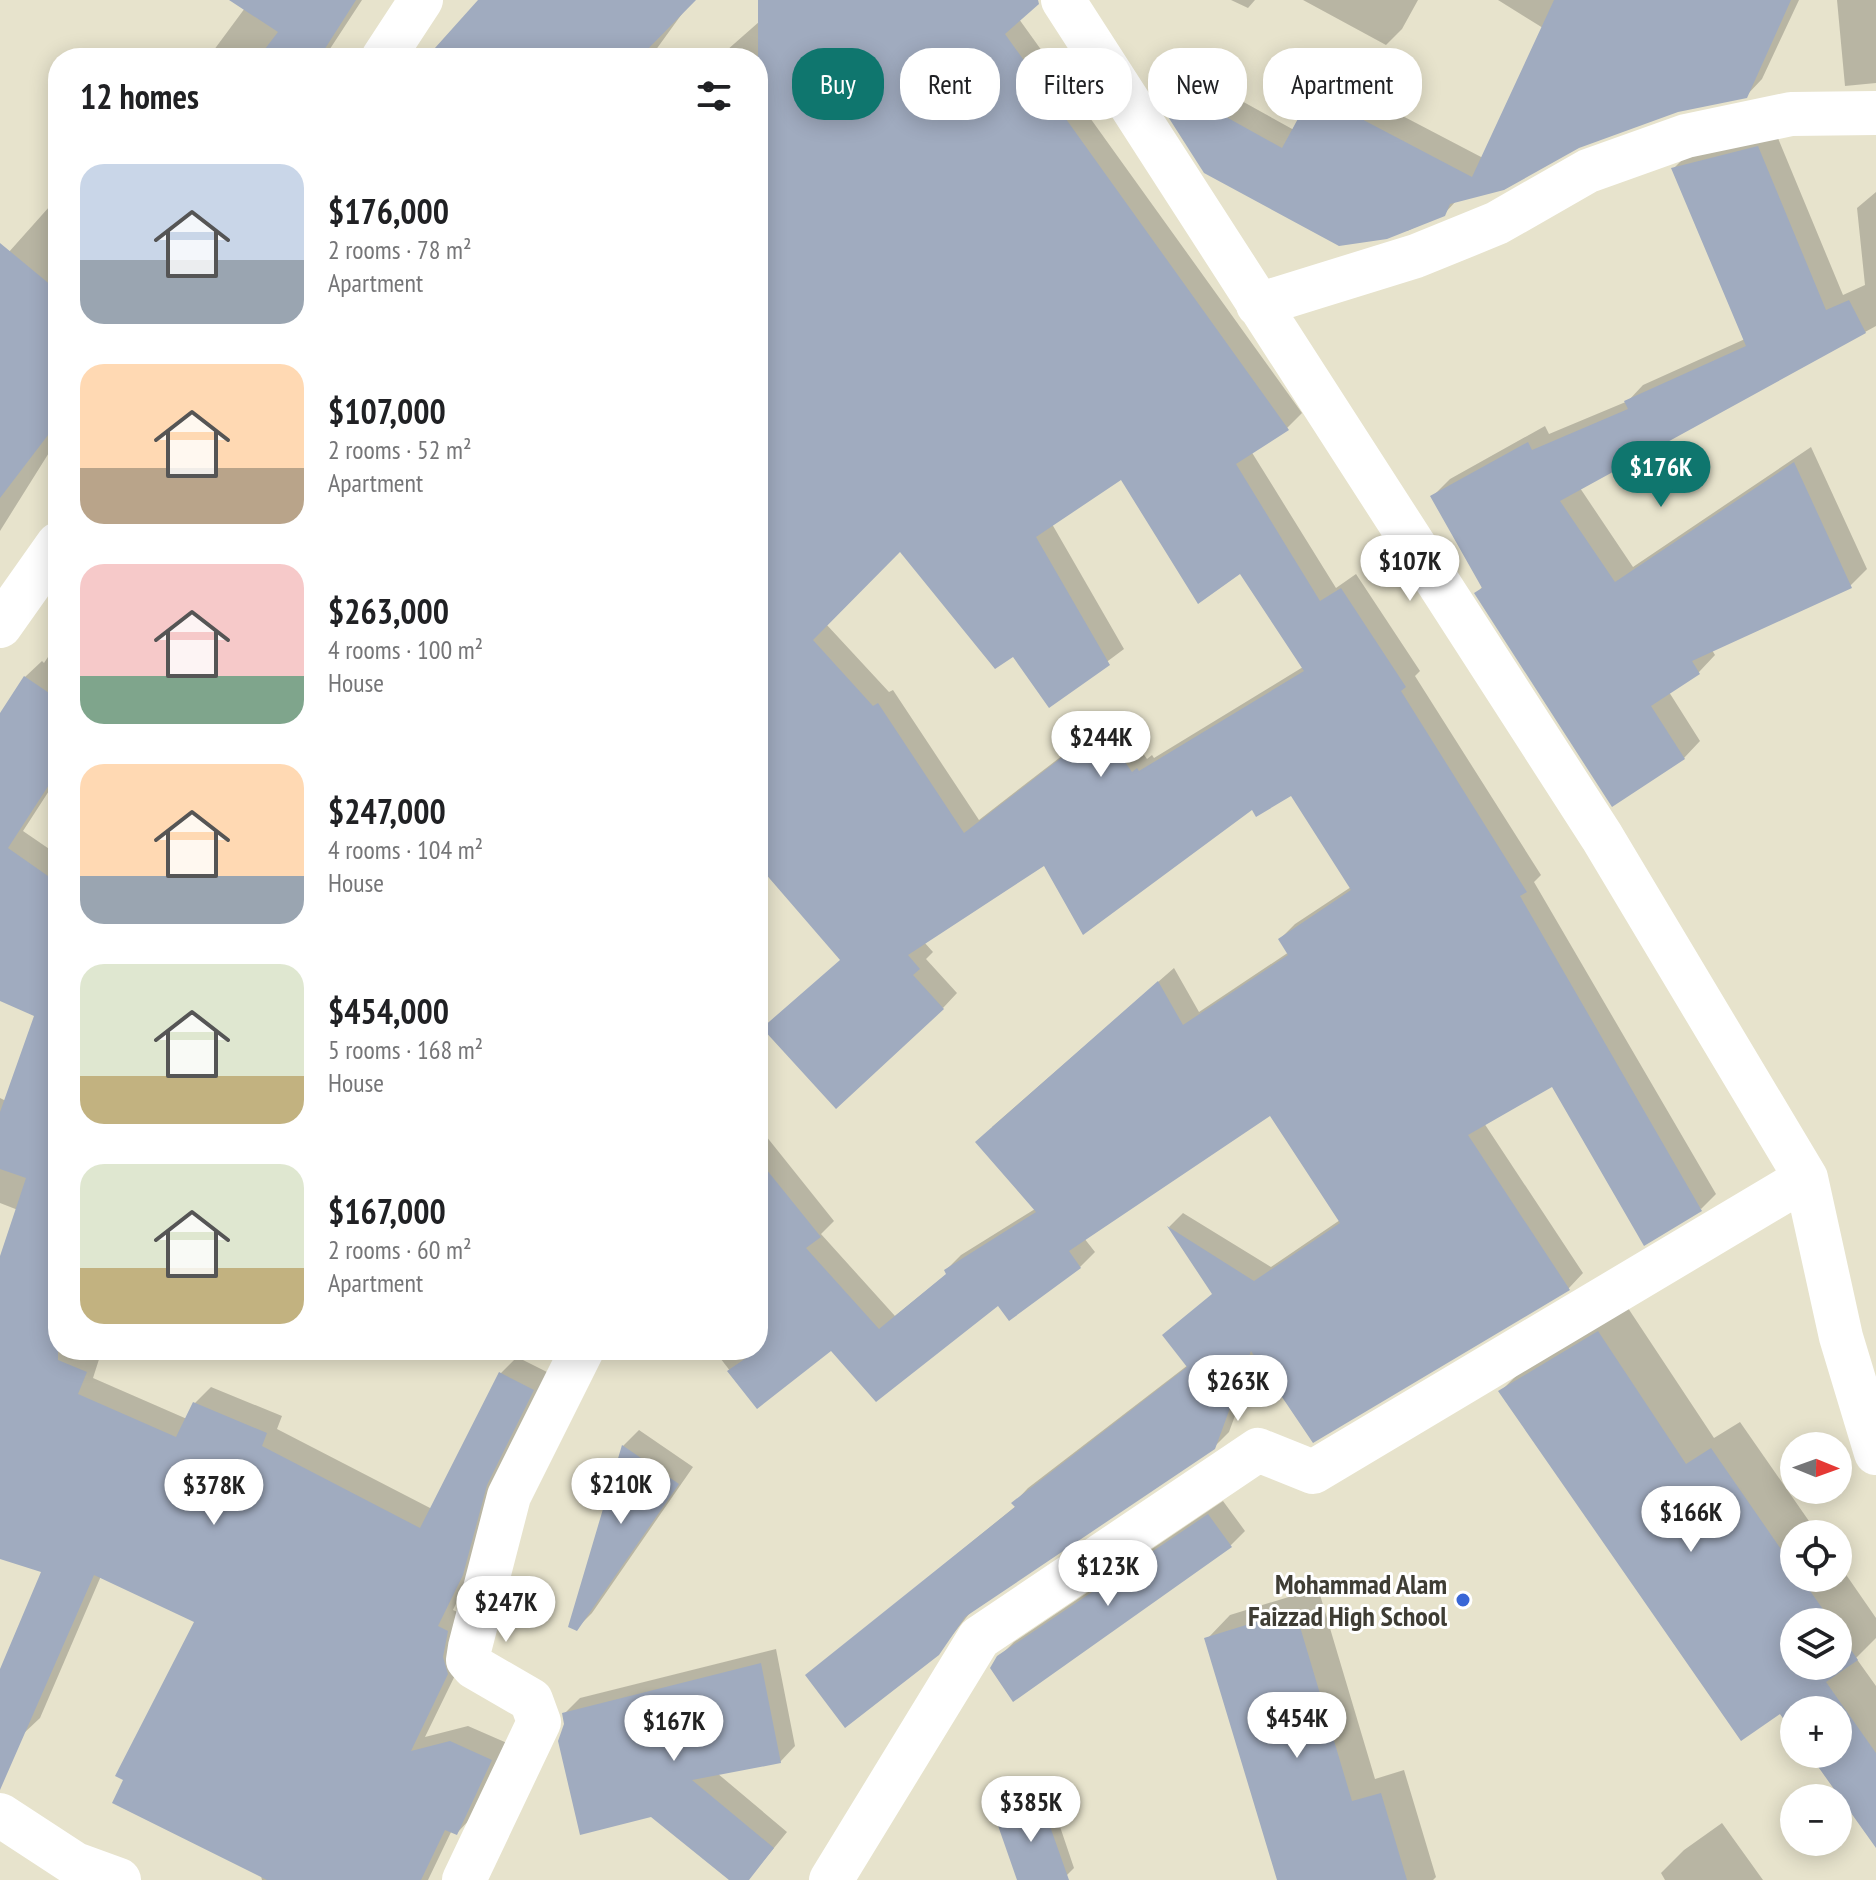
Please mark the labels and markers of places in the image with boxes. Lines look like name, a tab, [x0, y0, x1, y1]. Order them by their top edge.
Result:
pin: $176K	[1605, 441, 1717, 509]
pin: $107K	[1354, 535, 1466, 603]
pin: $244K	[1045, 711, 1157, 779]
pin: $263K	[1182, 1355, 1294, 1423]
pin: $210K	[565, 1458, 677, 1526]
pin: $378K	[158, 1459, 270, 1527]
pin: $166K	[1635, 1486, 1747, 1554]
pin: $123K	[1052, 1540, 1164, 1608]
place label: Mohammad Alam Faizzad High School	[1248, 1565, 1447, 1634]
pin: $247K	[450, 1576, 562, 1644]
marker: Mohammad Alam Faizzad High School	[1454, 1591, 1472, 1609]
pin: $454K	[1241, 1692, 1353, 1760]
pin: $167K	[618, 1695, 730, 1763]
pin: $385K	[975, 1776, 1087, 1844]

